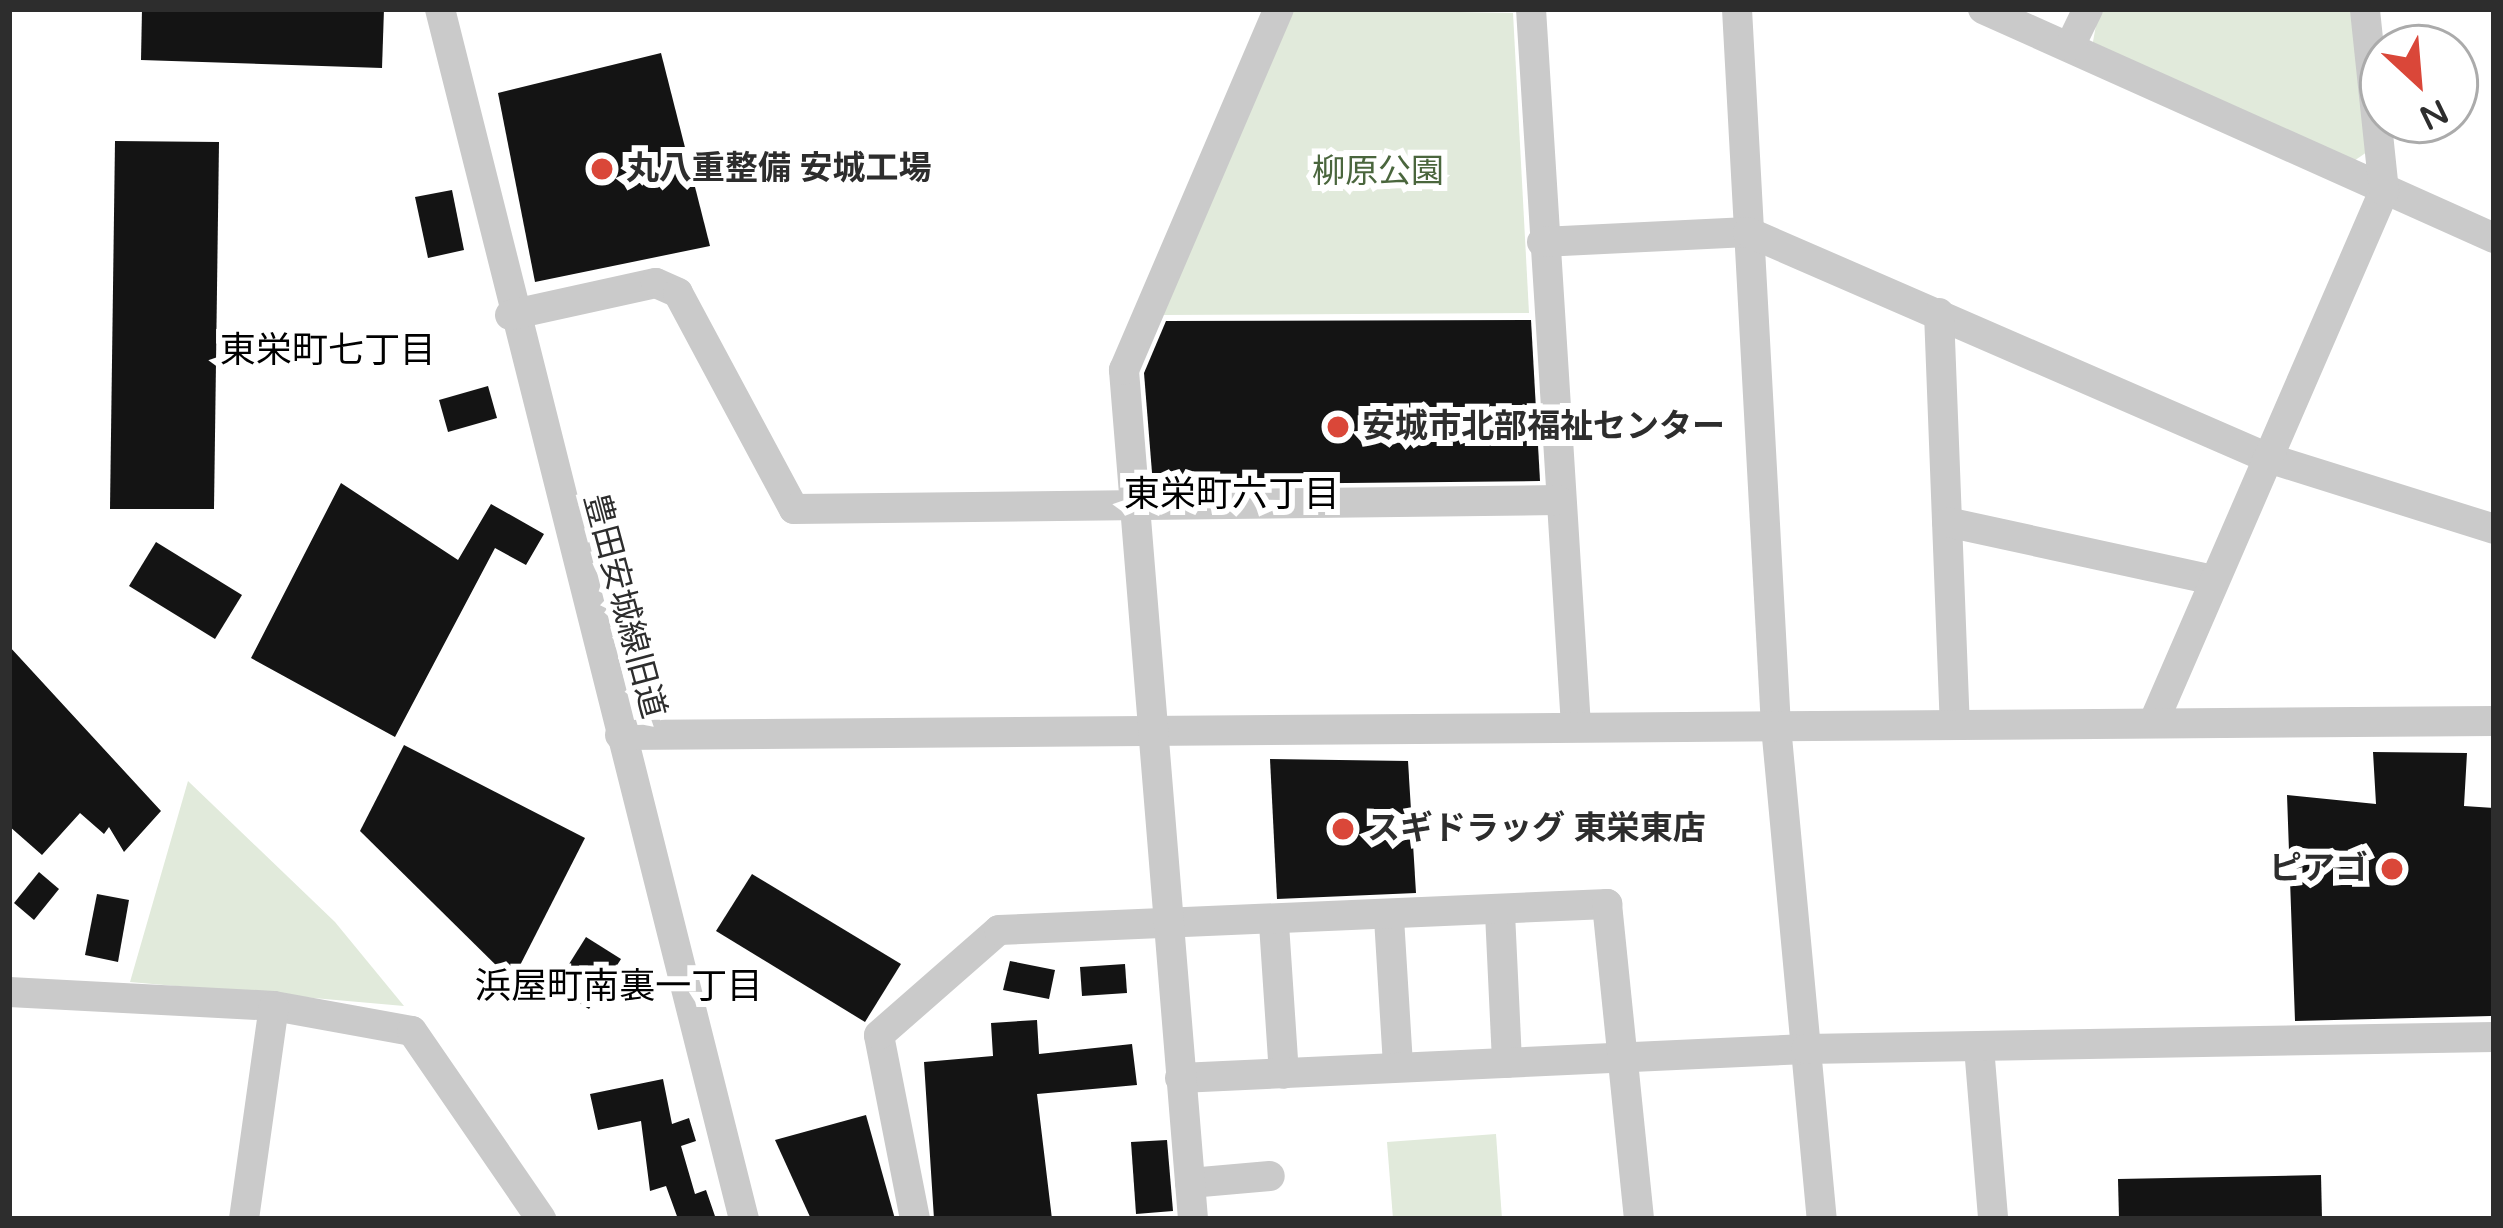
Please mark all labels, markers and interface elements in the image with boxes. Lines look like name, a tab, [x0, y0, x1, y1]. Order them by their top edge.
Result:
north arrow	[2359, 24, 2479, 144]
text: N	[2413, 91, 2454, 137]
place label: 丸八重整備 安城工場	[626, 149, 932, 189]
park label: 柳原公園	[1312, 152, 1444, 192]
marker: 丸八重整備 安城工場	[589, 156, 615, 182]
district label: 東栄町七丁目	[220, 329, 436, 373]
place label: 安城市北部福祉センター	[1362, 407, 1725, 447]
marker: 安城市北部福祉センター	[1325, 414, 1351, 440]
district label: 東栄町六丁目	[1124, 473, 1340, 517]
street label: 豊田安城線旧道	[575, 489, 673, 723]
place label: スギドラッグ 東栄東店	[1367, 809, 1706, 849]
marker: スギドラッグ 東栄東店	[1330, 816, 1356, 842]
place label: ピアゴ	[2269, 849, 2368, 889]
marker: ピアゴ	[2379, 856, 2405, 882]
district label: 浜屋町南裏一丁目	[475, 965, 763, 1009]

